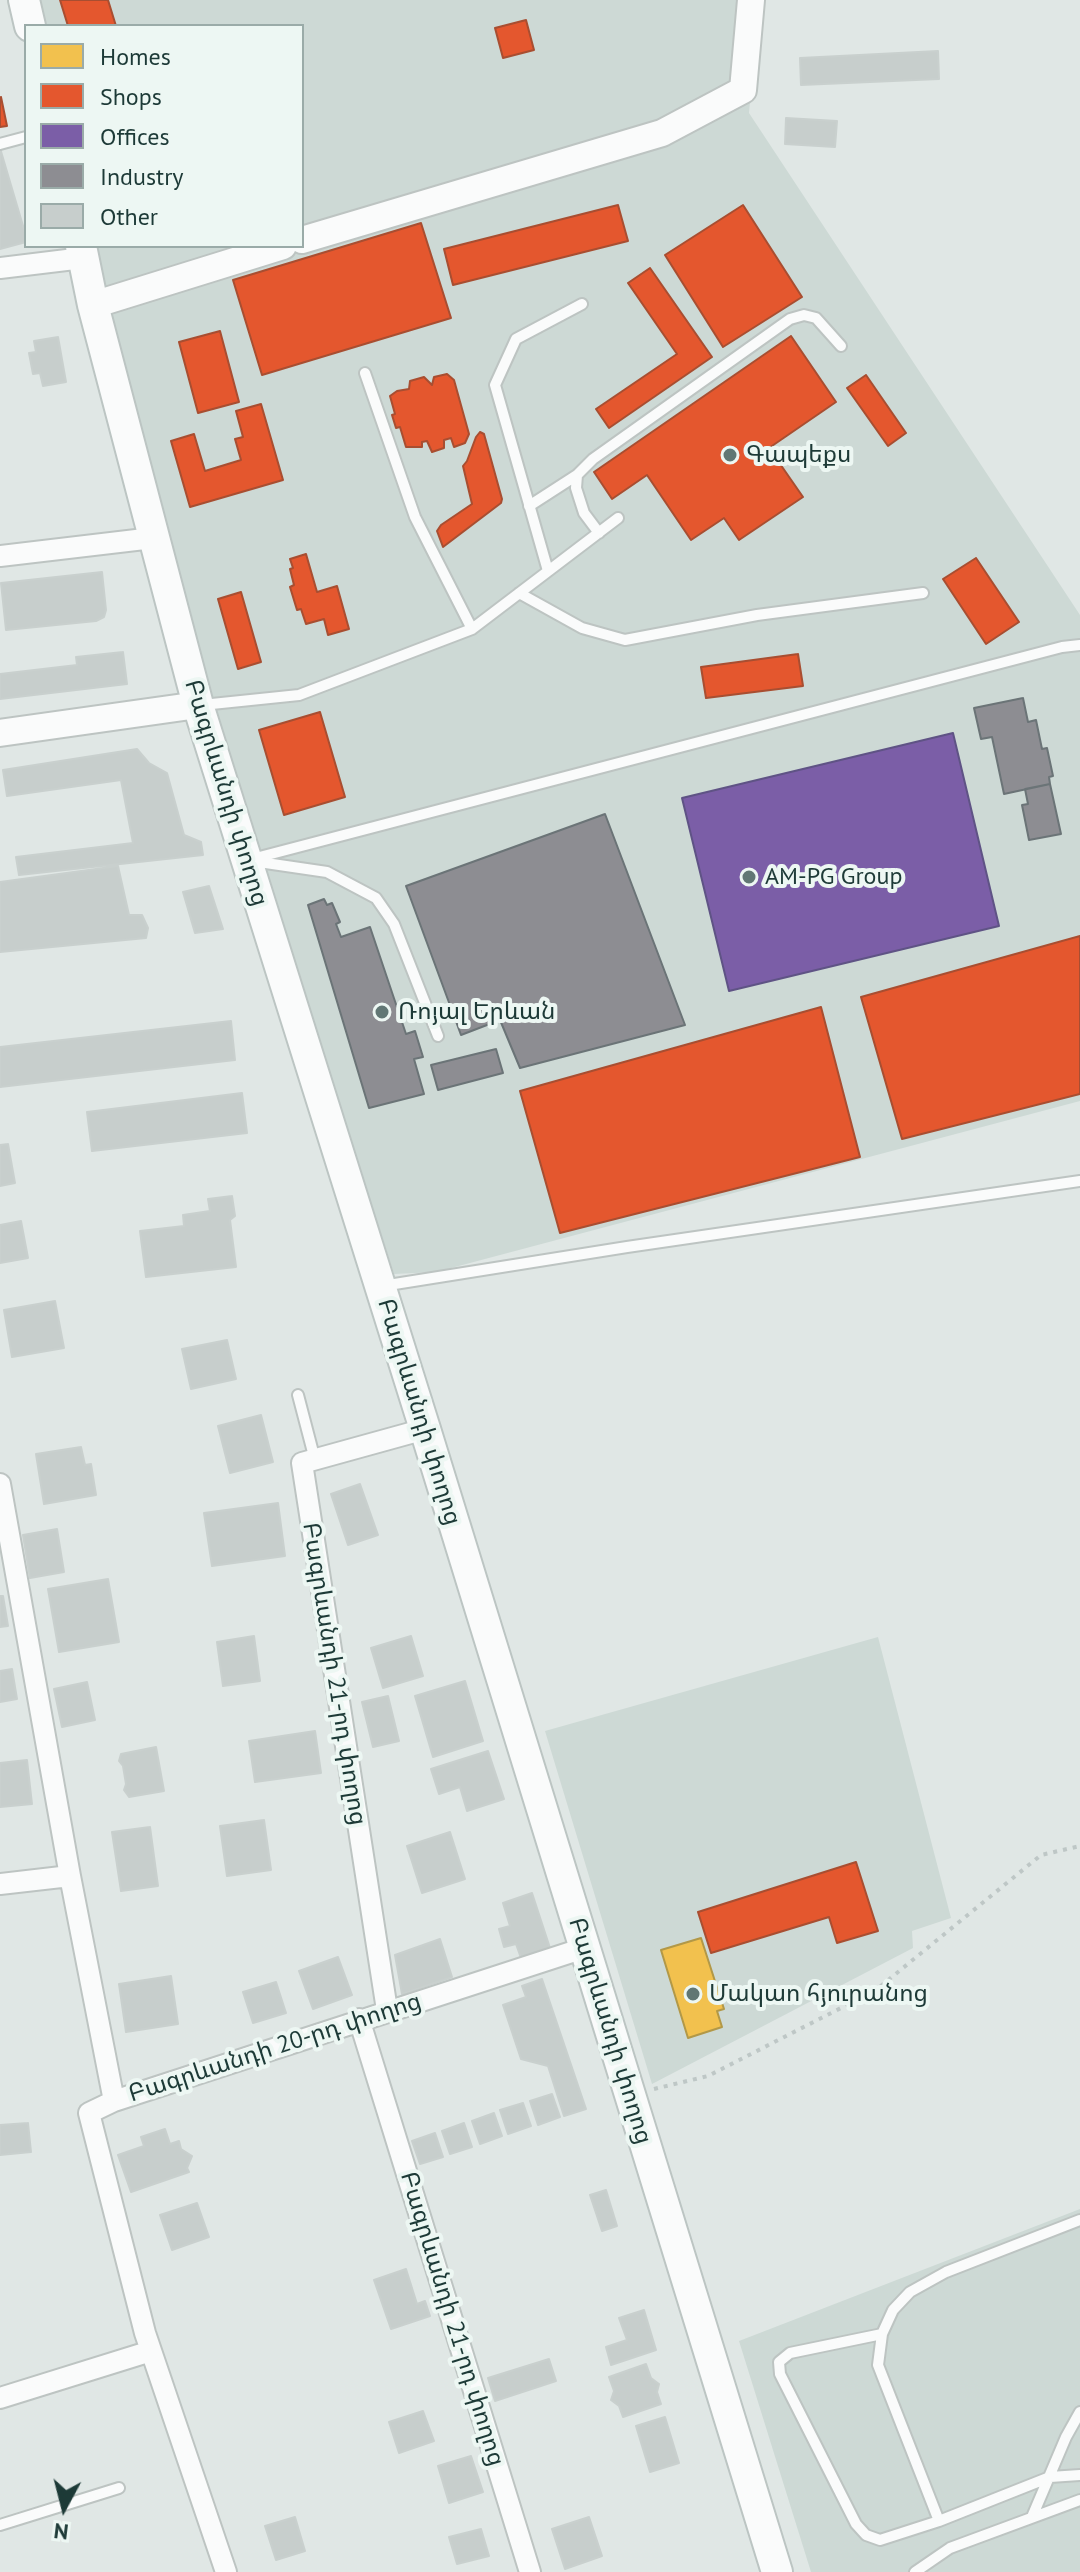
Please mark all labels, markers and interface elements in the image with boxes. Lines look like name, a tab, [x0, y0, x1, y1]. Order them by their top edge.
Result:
legend	[24, 24, 304, 248]
text: Homes	[100, 41, 171, 72]
text: Shops	[100, 81, 162, 112]
text: Offices	[100, 121, 170, 152]
text: Industry	[100, 161, 184, 192]
text: Other	[100, 201, 158, 232]
place label: Գապեքս	[746, 441, 851, 469]
marker: Գապեքս	[721, 446, 739, 464]
street label: Բագրևանդի փողոց	[178, 676, 274, 910]
place label: AM-PG Group	[765, 863, 902, 891]
marker: AM-PG Group	[740, 868, 758, 886]
place label: Ռոյալ Երևան	[398, 998, 555, 1026]
marker: Ռոյալ Երևան	[373, 1003, 391, 1021]
street label: Բագրևանդի փողոց	[371, 1295, 467, 1529]
street label: Բագրևանդի 21-րդ փողոց	[296, 1521, 372, 1827]
street label: Բագրևանդի փողոց	[562, 1914, 658, 2148]
place label: Մակաո հյուրանոց	[709, 1980, 928, 2008]
marker: Մակաո հյուրանոց	[684, 1985, 702, 2003]
street label: Բագրևանդի 20-րդ փողոց	[125, 1987, 425, 2109]
street label: Բագրևանդի 21-րդ փողոց	[393, 2168, 511, 2470]
north arrow	[24, 2468, 104, 2548]
text: N	[52, 2517, 70, 2547]

